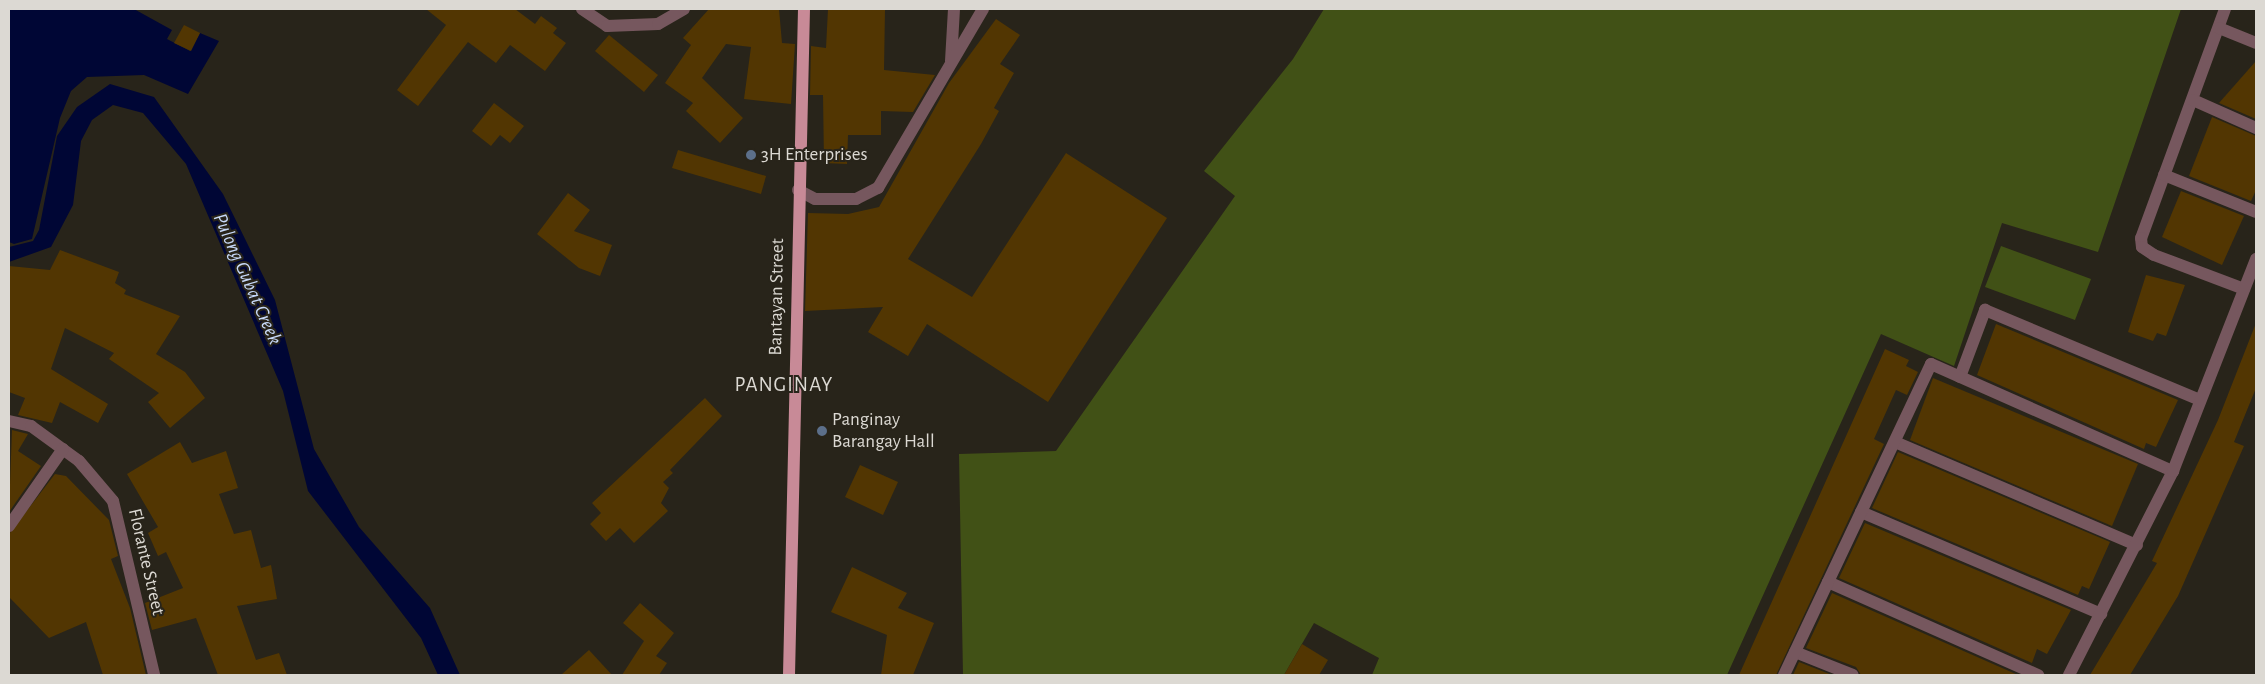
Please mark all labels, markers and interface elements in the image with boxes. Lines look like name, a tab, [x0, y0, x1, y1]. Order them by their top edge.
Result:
place label: 3H Enterprises	[761, 144, 867, 166]
marker: 3H Enterprises	[745, 149, 757, 161]
water label: Pulong Gubat Creek	[207, 210, 287, 348]
street label: Bantayan Street	[765, 238, 789, 356]
district label: PANGINAY	[734, 372, 834, 398]
place label: Panginay Barangay Hall	[832, 409, 935, 453]
marker: Panginay Barangay Hall	[816, 425, 828, 437]
street label: Florante Street	[123, 506, 169, 618]

